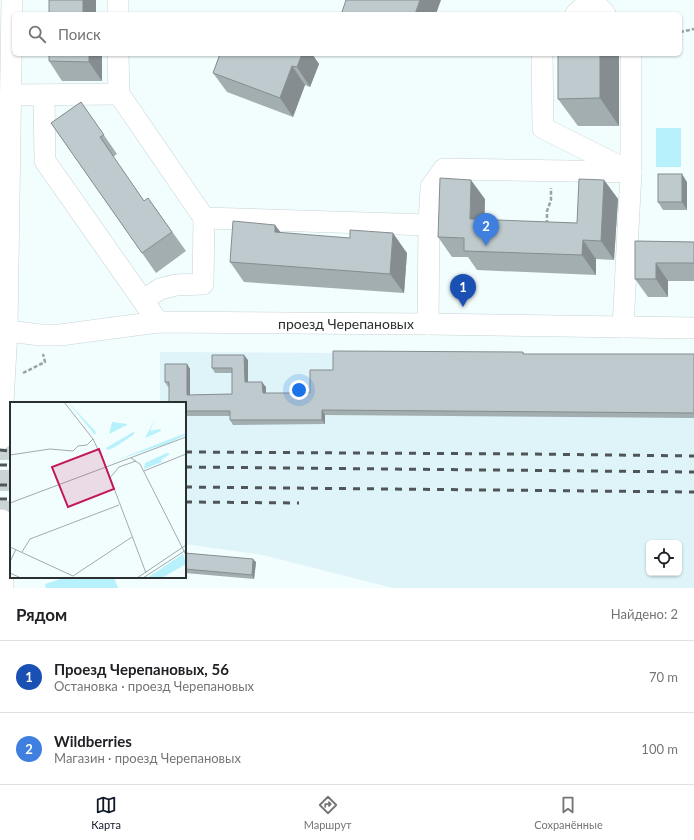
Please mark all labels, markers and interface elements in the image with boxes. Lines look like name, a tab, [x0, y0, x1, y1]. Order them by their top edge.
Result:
search box	[12, 12, 682, 56]
icon: search	[26, 23, 48, 45]
text: Поиск	[58, 25, 101, 43]
pin: 2	[473, 213, 499, 246]
pin: 1	[450, 274, 476, 307]
street label: проезд Черепановых	[278, 315, 414, 332]
your location	[289, 380, 309, 400]
inset map	[10, 402, 186, 578]
map controls	[646, 540, 682, 576]
button: locate	[646, 540, 682, 576]
text: Рядом	[16, 604, 67, 625]
text: Найдено: 2	[611, 606, 678, 622]
text: Проезд Черепановых, 56	[54, 660, 229, 678]
text: 1	[25, 669, 33, 685]
text: 70 m	[649, 669, 678, 685]
text: Остановка · проезд Черепановых	[54, 678, 254, 694]
text: Wildberries	[54, 732, 132, 750]
text: 2	[25, 741, 33, 757]
text: 100 m	[641, 741, 678, 757]
text: Магазин · проезд Черепановых	[54, 750, 241, 766]
tab: Карта	[91, 794, 121, 831]
tab: Маршрут	[304, 794, 352, 831]
tab: Сохранённые	[534, 794, 603, 831]

